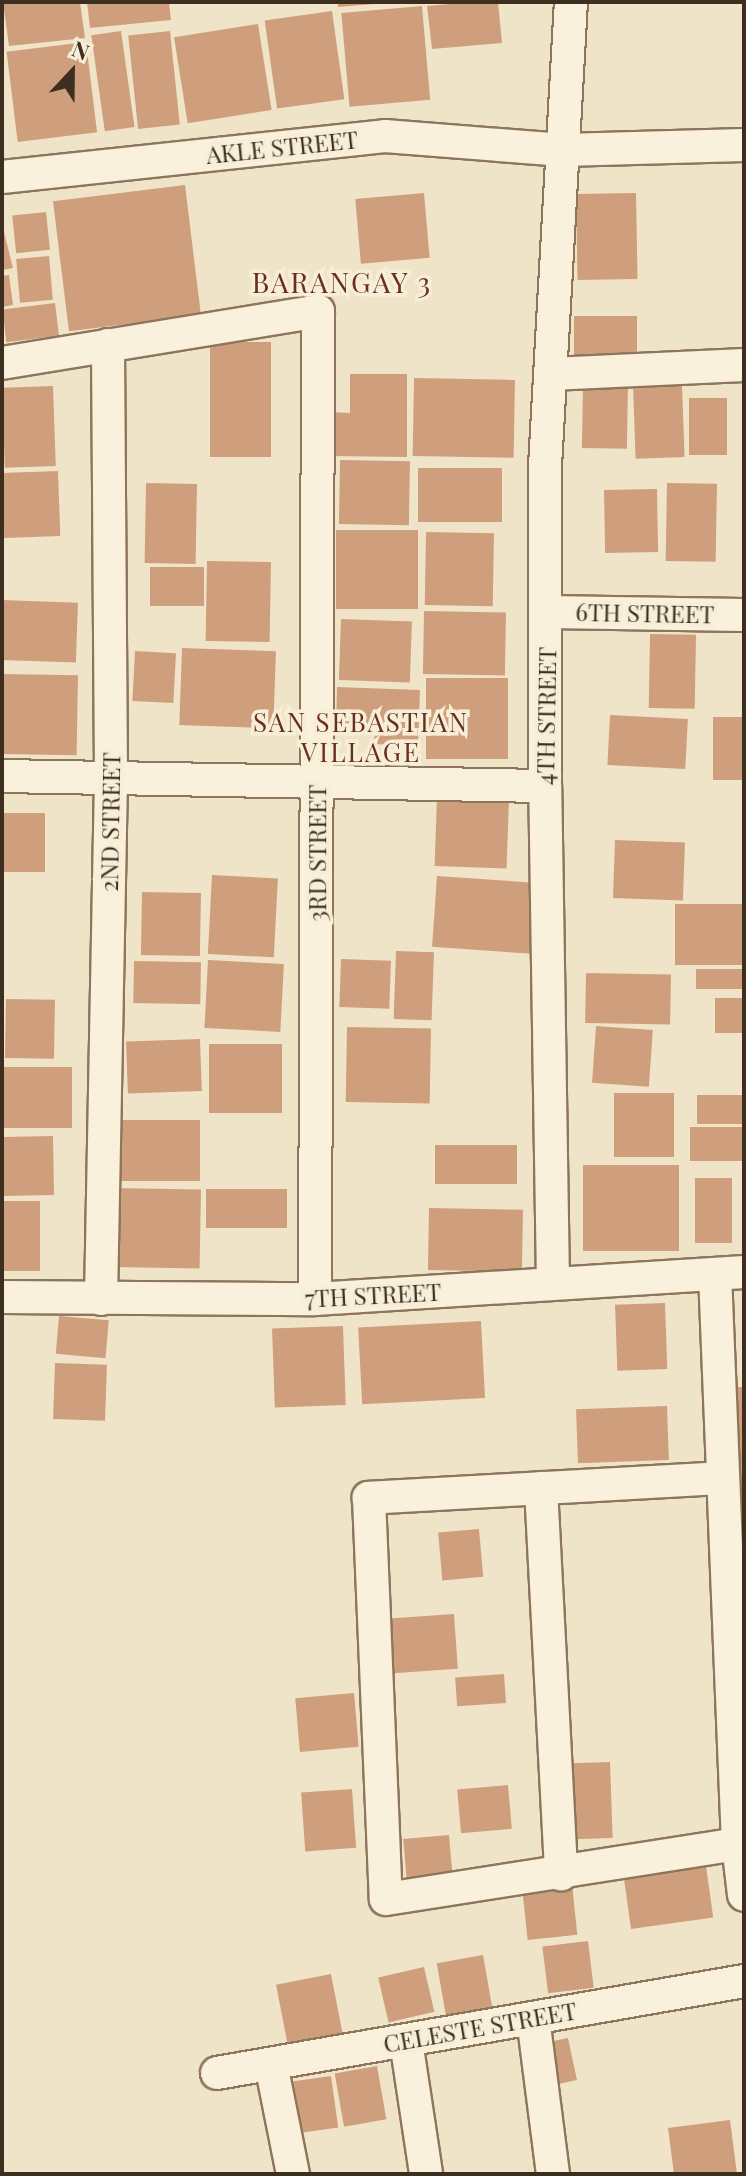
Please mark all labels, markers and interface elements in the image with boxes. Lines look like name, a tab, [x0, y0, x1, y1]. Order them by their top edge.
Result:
north arrow	[32, 32, 112, 112]
text: N	[68, 33, 94, 67]
street label: AKLE STREET	[205, 125, 359, 169]
district label: BARANGAY 3	[251, 265, 433, 299]
street label: 6TH STREET	[575, 597, 715, 629]
street label: 4TH STREET	[530, 647, 562, 785]
district label: SAN SEBASTIAN VILLAGE	[253, 706, 469, 768]
street label: 2ND STREET	[94, 752, 126, 892]
street label: 3RD STREET	[303, 784, 331, 922]
street label: 7TH STREET	[304, 1277, 442, 1313]
street label: CELESTE STREET	[381, 1996, 579, 2058]

